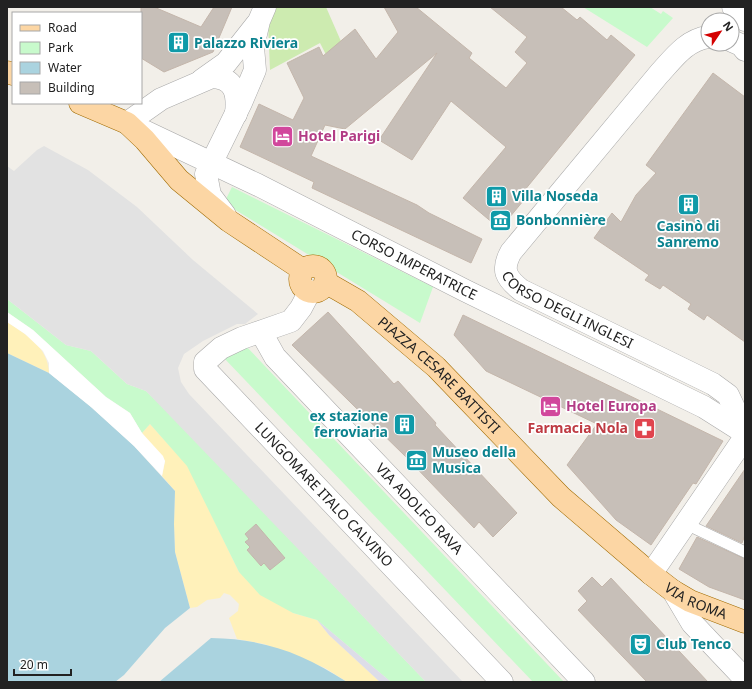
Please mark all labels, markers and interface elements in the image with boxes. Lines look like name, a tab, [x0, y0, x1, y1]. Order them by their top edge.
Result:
legend	[12, 12, 142, 104]
north arrow	[700, 12, 740, 52]
text: N	[720, 18, 737, 34]
text: Road	[48, 19, 77, 36]
building icon: Palazzo Riviera	[166, 30, 192, 56]
place label: Palazzo Riviera	[194, 33, 298, 52]
text: Park	[48, 39, 74, 56]
text: Water	[48, 59, 82, 76]
text: Building	[48, 79, 95, 96]
hotel icon: Hotel Parigi	[269, 123, 295, 149]
place label: Hotel Parigi	[298, 126, 380, 145]
building icon: Villa Noseda	[483, 183, 509, 209]
place label: Villa Noseda	[512, 186, 598, 205]
building icon: Casinò di Sanremo	[675, 191, 701, 217]
museum icon: Bonbonnière	[488, 207, 514, 233]
place label: Bonbonnière	[516, 210, 606, 229]
place label: Casinò di Sanremo	[656, 216, 720, 251]
street label: CORSO IMPERATRICE	[348, 224, 480, 304]
street label: CORSO DEGLI INGLESI	[498, 268, 637, 353]
street label: PIAZZA CESARE BATTISTI	[374, 312, 505, 437]
hotel icon: Hotel Europa	[538, 393, 564, 419]
place label: Hotel Europa	[566, 396, 657, 415]
place label: ex stazione ferroviaria	[309, 406, 388, 441]
building icon: ex stazione ferroviaria	[391, 411, 417, 437]
pharmacy icon: Farmacia Nola	[631, 415, 657, 441]
street label: LUNGOMARE ITALO CALVINO	[251, 418, 398, 571]
place label: Farmacia Nola	[528, 418, 628, 437]
place label: Museo della Musica	[432, 442, 516, 477]
museum icon: Museo della Musica	[403, 447, 429, 473]
street label: VIA ADOLFO RAVA	[372, 459, 468, 558]
street label: VIA ROMA	[661, 578, 730, 623]
theatre icon: Club Tenco	[628, 631, 654, 657]
place label: Club Tenco	[656, 634, 732, 653]
scale bar	[14, 651, 71, 677]
text: 20 m	[20, 656, 48, 673]

